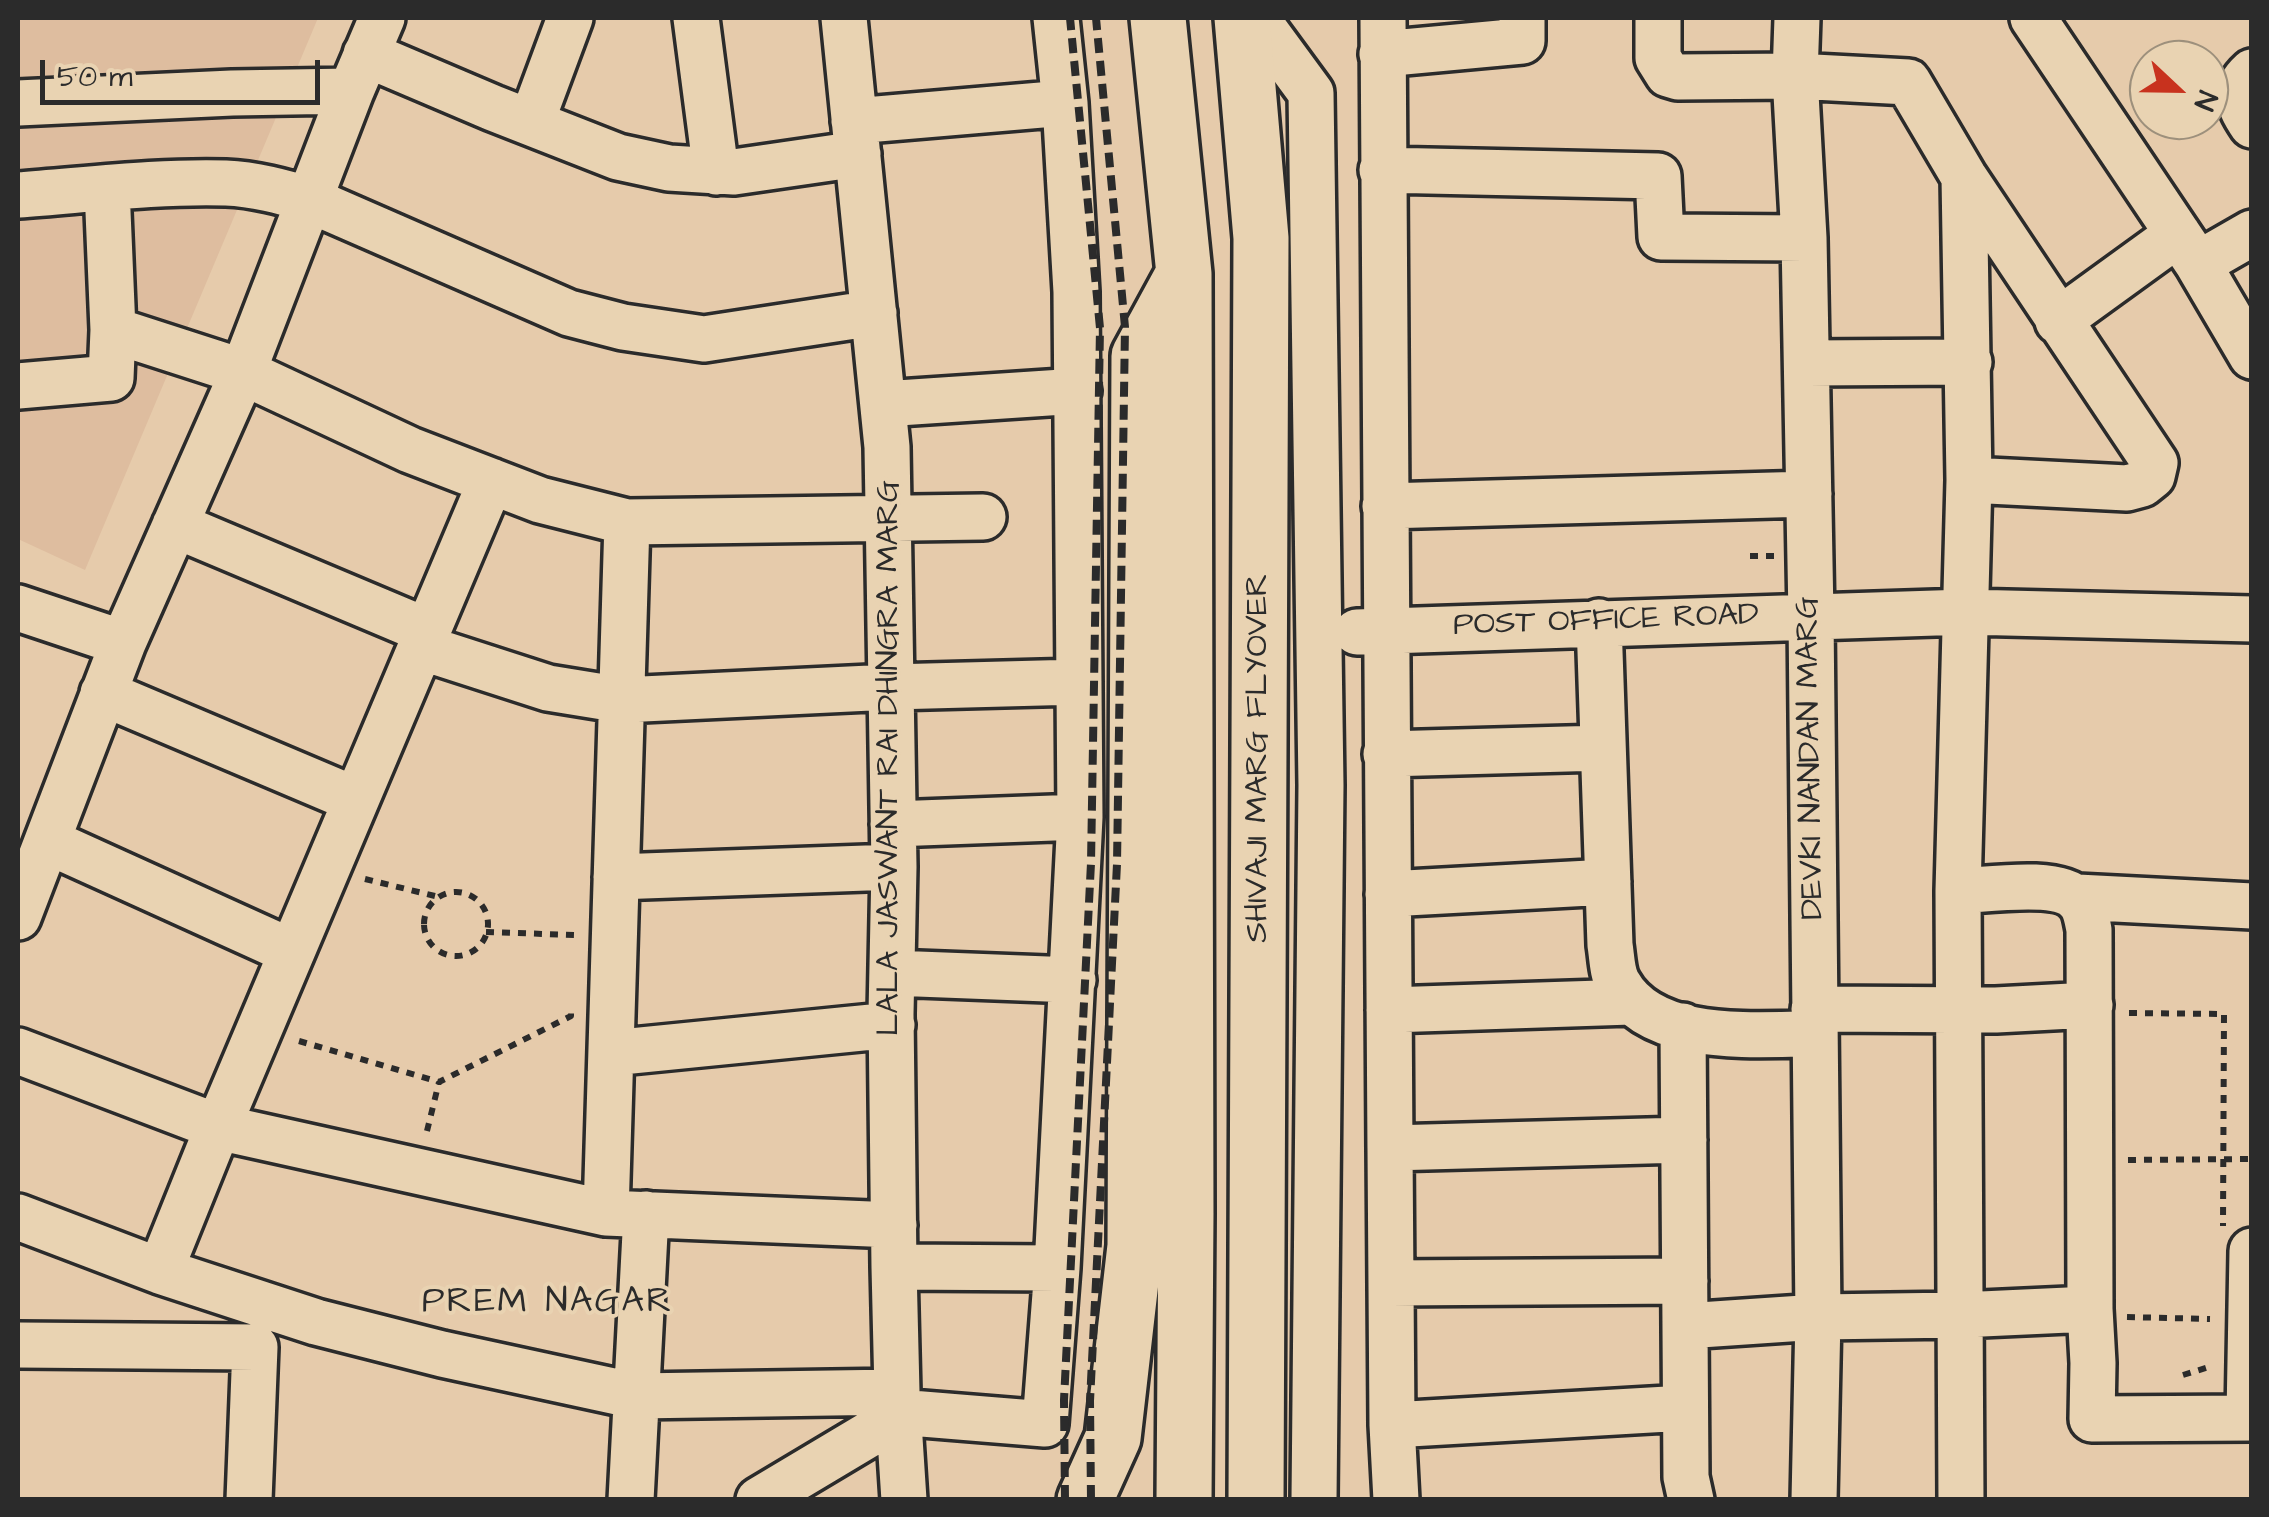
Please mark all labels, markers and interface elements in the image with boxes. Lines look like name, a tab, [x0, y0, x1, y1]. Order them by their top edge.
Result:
scale bar	[45, 40, 325, 102]
north arrow	[2129, 40, 2229, 140]
text: 50 m	[57, 56, 133, 98]
text: N	[2184, 85, 2227, 116]
street label: LALA JASWANT RAI DHINGRA MARG	[871, 480, 909, 1036]
street label: SHIVAJI MARG FLYOVER	[1240, 573, 1278, 943]
street label: DEVKI NANDAN MARG	[1790, 596, 1834, 920]
street label: POST OFFICE ROAD	[1453, 597, 1759, 647]
district label: PREM NAGAR	[422, 1283, 674, 1325]

